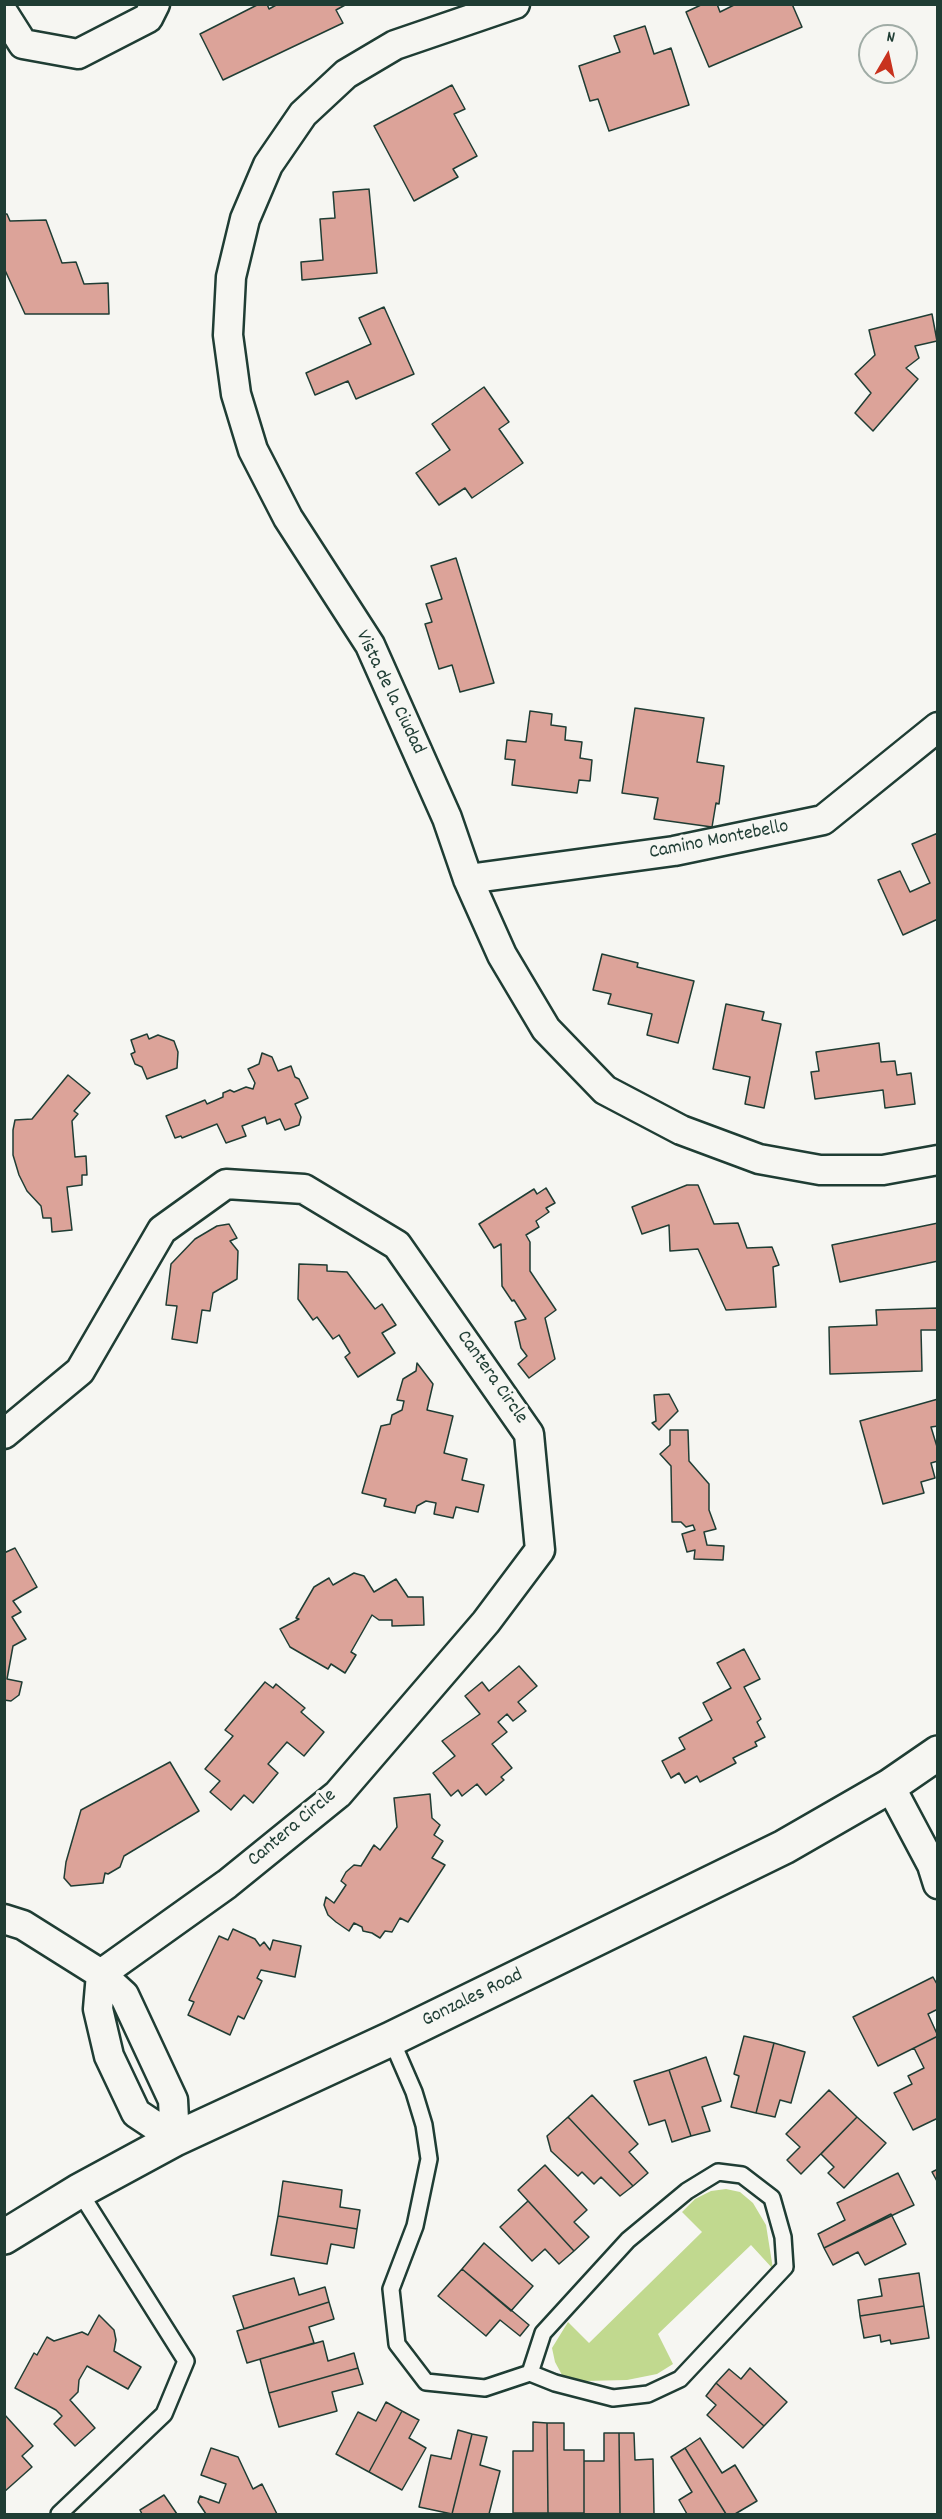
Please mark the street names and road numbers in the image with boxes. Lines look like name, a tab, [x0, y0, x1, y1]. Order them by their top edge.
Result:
street label: Vista de la Ciudad	[349, 627, 429, 759]
street label: Camino Montebello	[647, 816, 791, 866]
street label: Cantera Circle	[450, 1327, 532, 1429]
street label: Cantera Circle	[244, 1785, 342, 1873]
street label: Gonzales Road	[419, 1964, 527, 2034]

